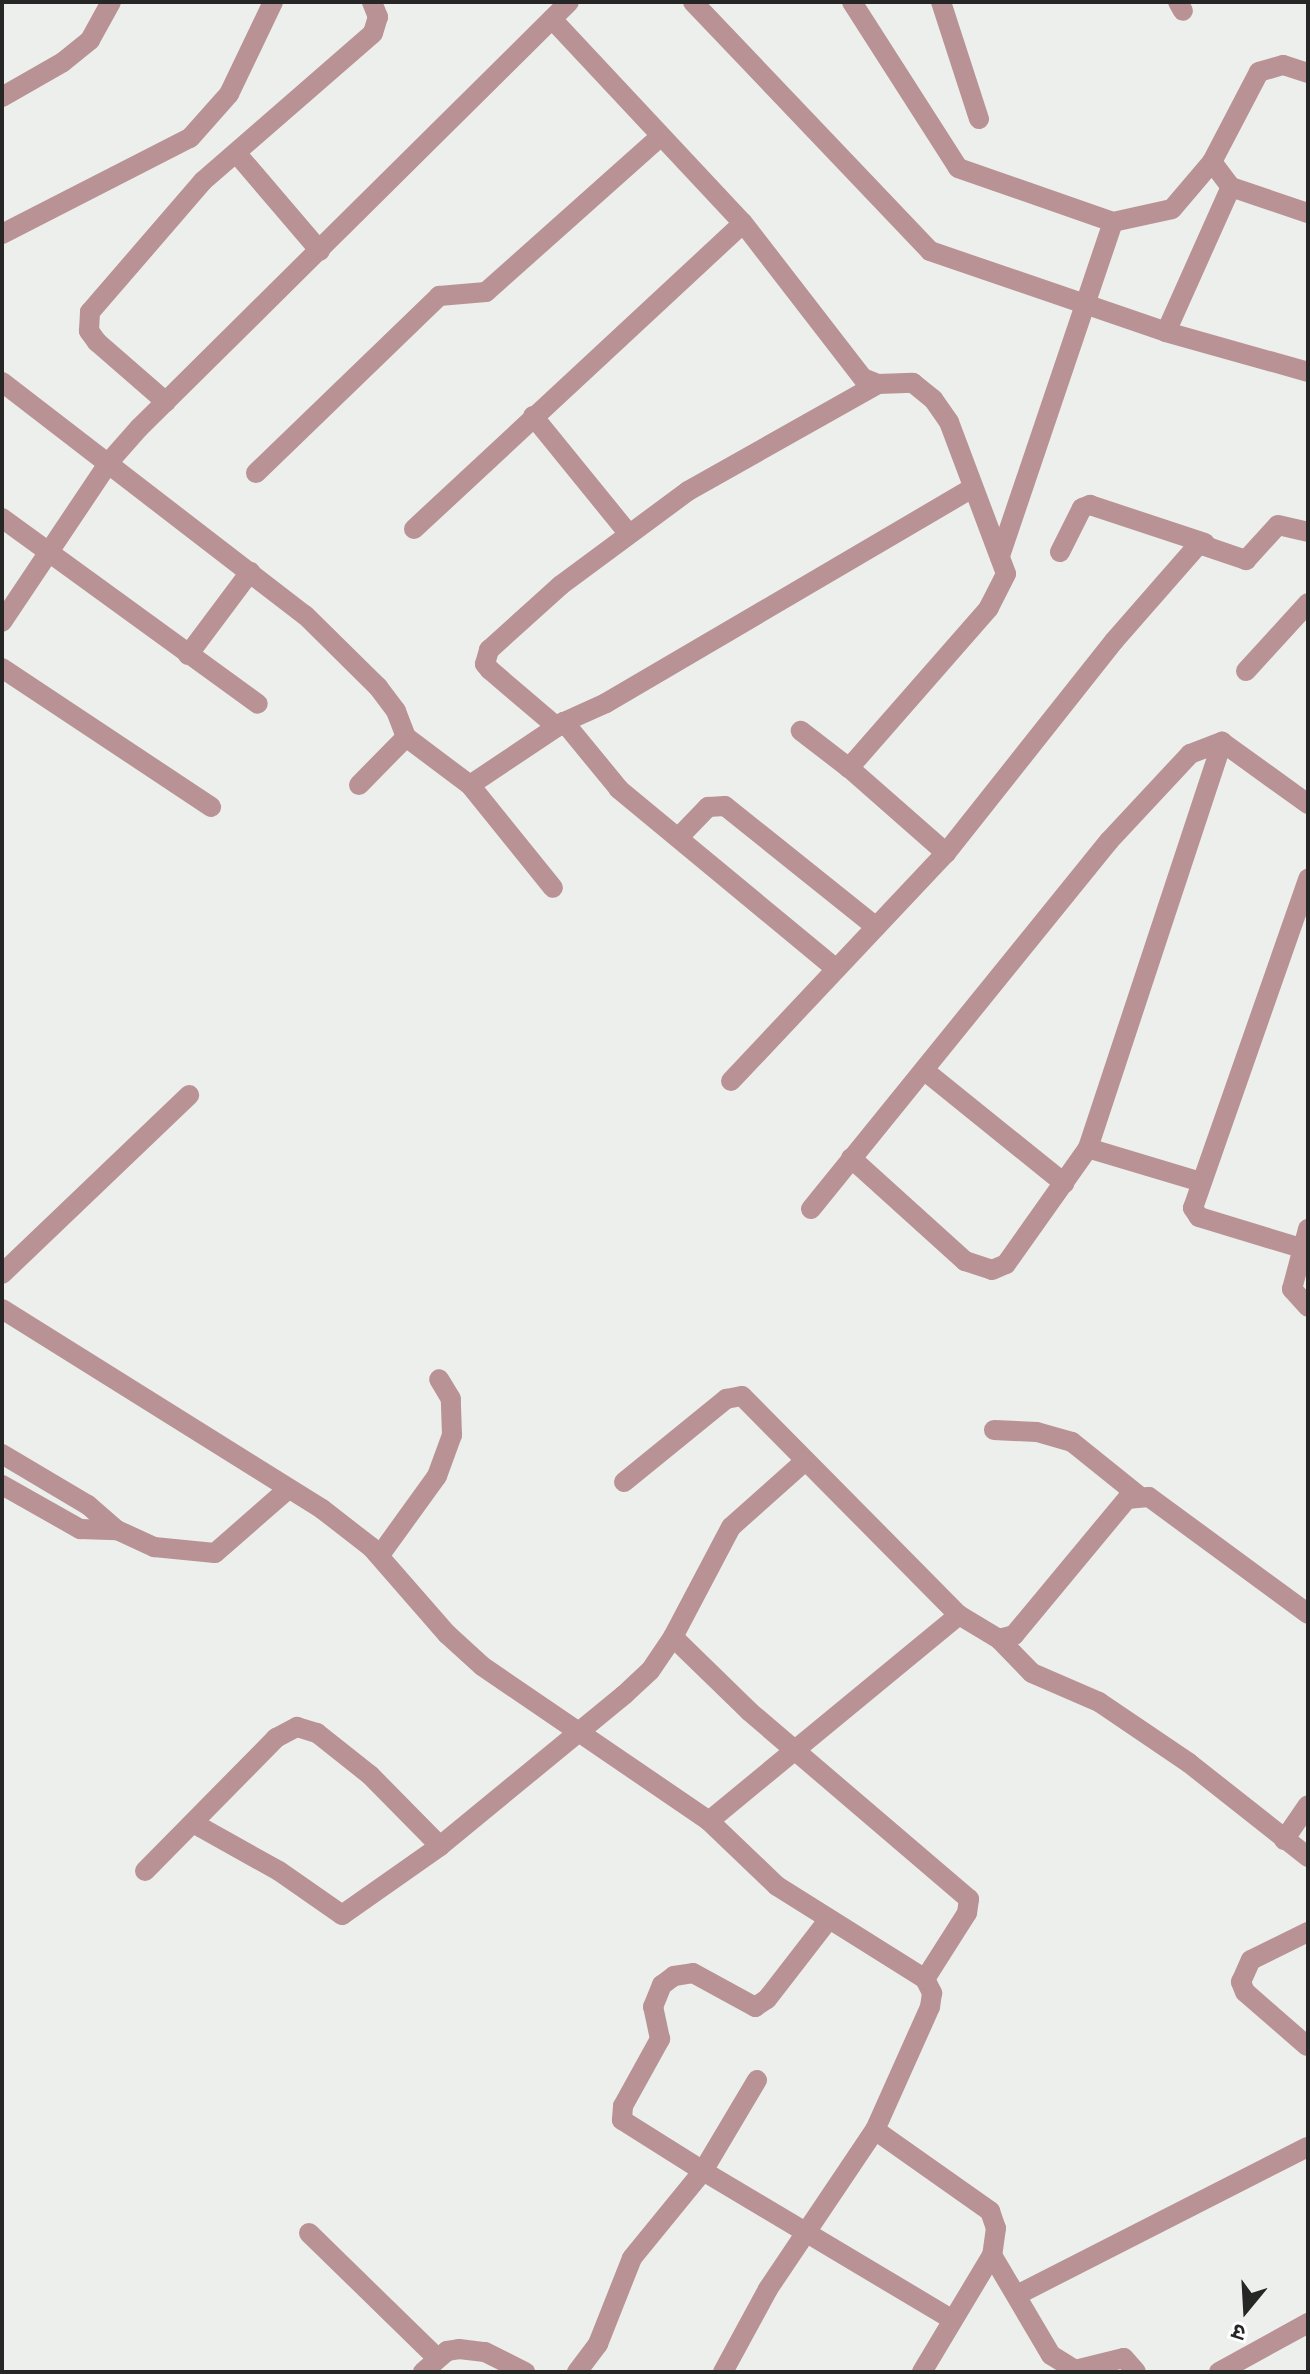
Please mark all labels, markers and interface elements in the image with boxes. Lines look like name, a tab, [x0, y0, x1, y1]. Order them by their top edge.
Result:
north arrow	[1206, 2270, 1286, 2350]
text: उ	[1228, 2318, 1249, 2348]

